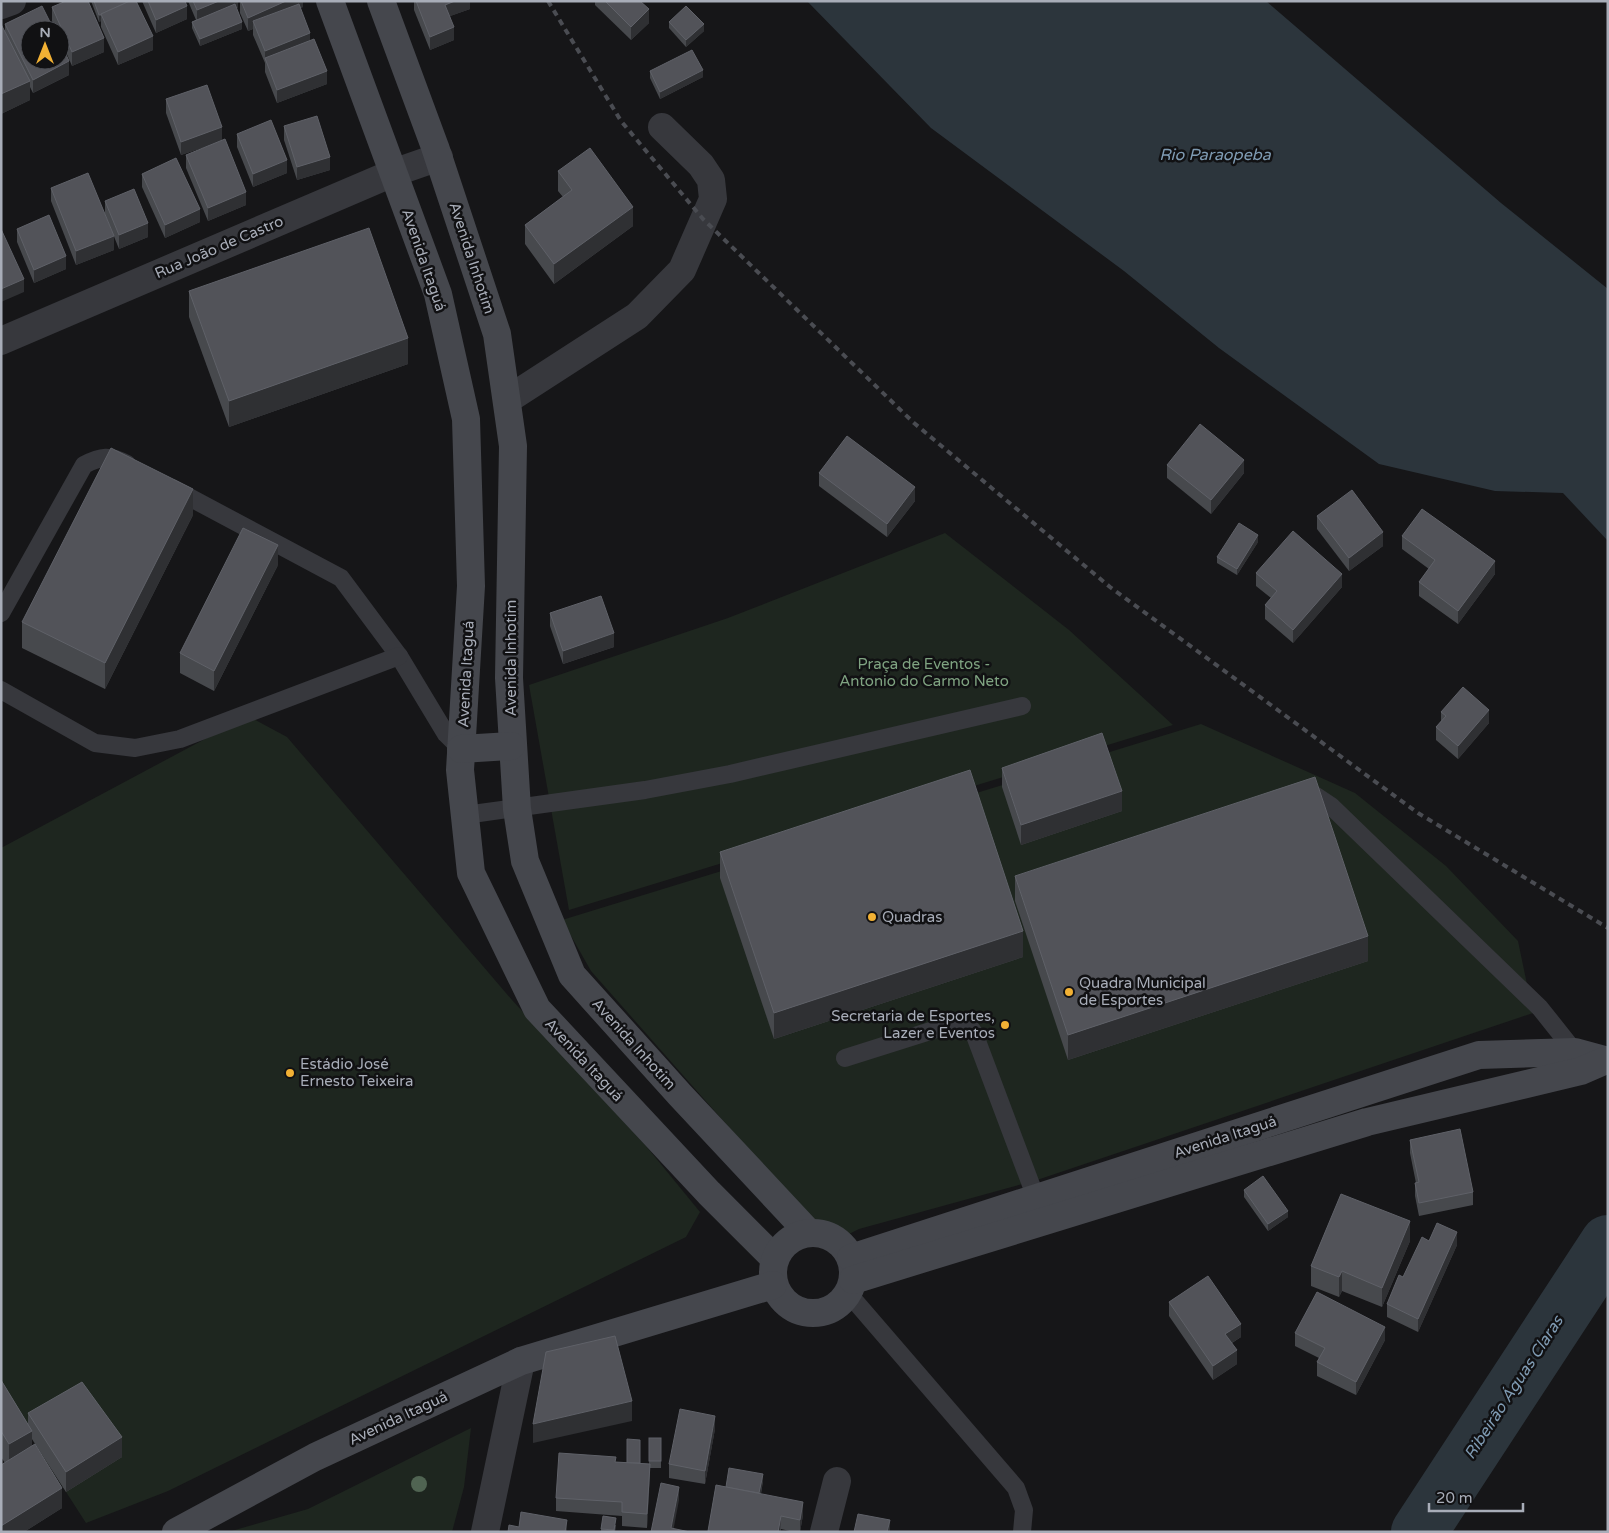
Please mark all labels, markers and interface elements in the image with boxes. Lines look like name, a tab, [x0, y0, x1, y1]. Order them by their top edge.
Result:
north arrow	[20, 20, 70, 70]
text: N	[39, 24, 51, 41]
water label: Rio Paraopeba	[1159, 145, 1272, 165]
street label: Avenida Inhotim	[445, 200, 499, 316]
street label: Avenida Itaguá	[398, 207, 450, 313]
street label: Rua João de Castro	[152, 212, 286, 282]
street label: Avenida Inhotim	[502, 600, 520, 716]
street label: Avenida Itaguá	[454, 620, 478, 728]
park label: Praça de Eventos - Antonio do Carmo Neto	[839, 655, 1009, 690]
place label: Quadras	[882, 908, 942, 926]
marker: Quadras	[866, 911, 878, 923]
place label: Quadra Municipal de Esportes	[1079, 974, 1206, 1009]
marker: Quadra Municipal de Esportes	[1063, 986, 1075, 998]
street label: Avenida Inhotim	[588, 995, 680, 1093]
place label: Secretaria de Esportes, Lazer e Eventos	[831, 1007, 995, 1042]
street label: Avenida Itaguá	[541, 1015, 627, 1105]
marker: Secretaria de Esportes, Lazer e Eventos	[999, 1019, 1011, 1031]
place label: Estádio José Ernesto Teixeira	[300, 1055, 413, 1090]
marker: Estádio José Ernesto Teixeira	[284, 1067, 296, 1079]
street label: Avenida Itaguá	[1171, 1112, 1279, 1162]
water label: Ribeirão Águas Claras	[1460, 1311, 1568, 1463]
street label: Avenida Itaguá	[346, 1387, 450, 1449]
scale bar	[1429, 1480, 1523, 1512]
text: 20 m	[1436, 1489, 1473, 1507]

